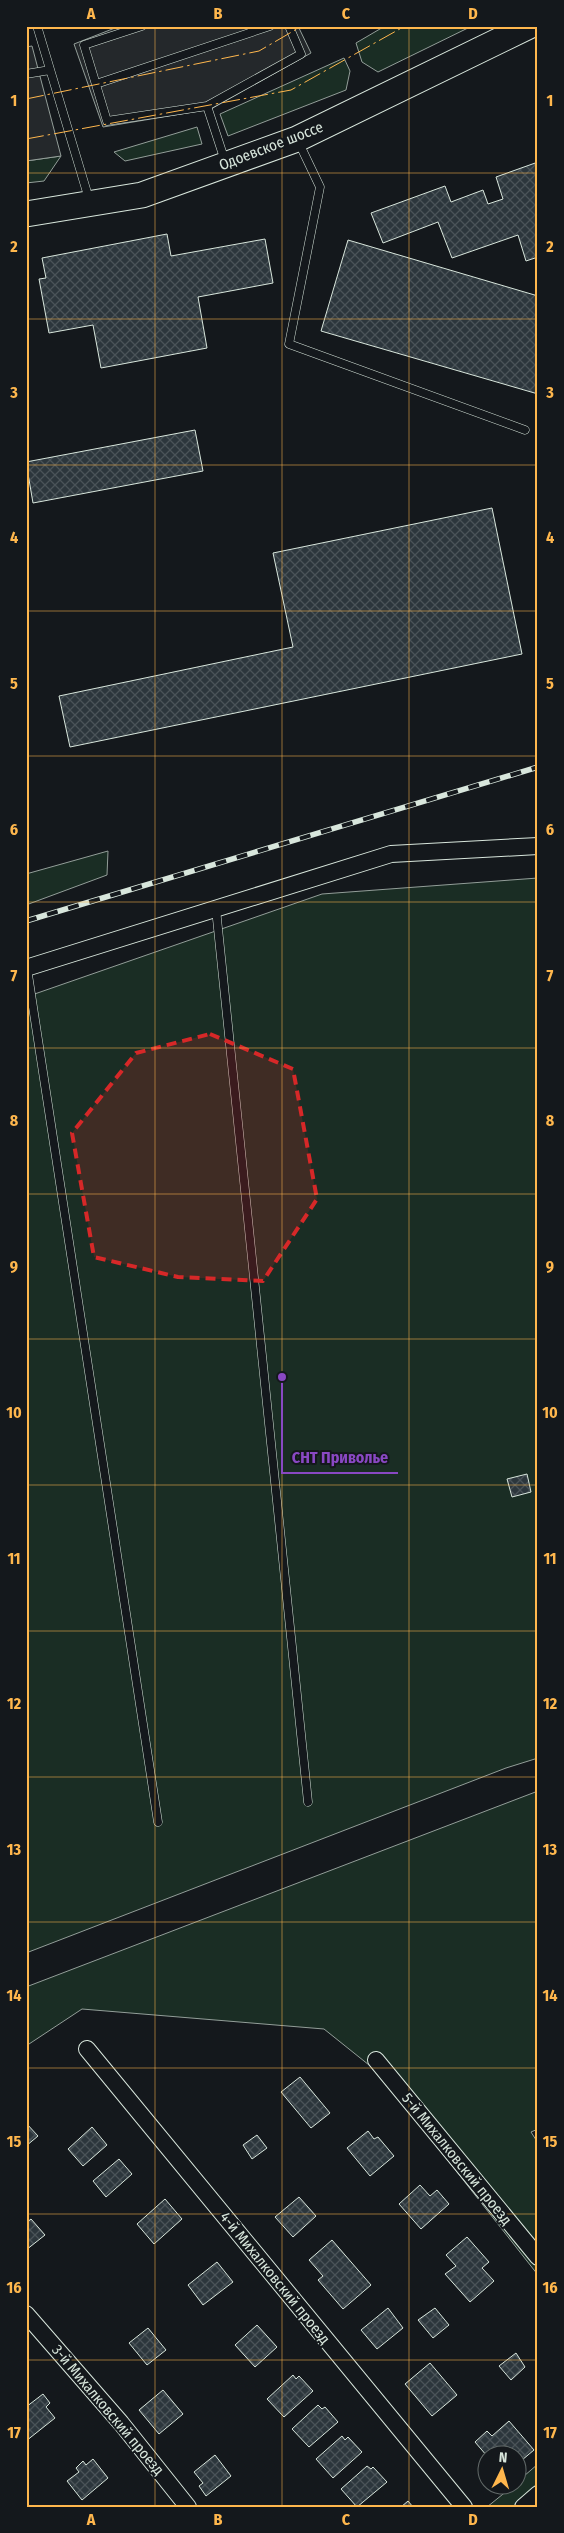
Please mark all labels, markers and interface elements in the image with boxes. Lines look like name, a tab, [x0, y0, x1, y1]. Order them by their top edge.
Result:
text: A	[86, 4, 96, 23]
text: B	[214, 4, 223, 23]
text: C	[342, 4, 351, 23]
text: D	[468, 4, 478, 23]
text: 1	[11, 91, 17, 110]
text: 1	[547, 91, 553, 110]
street label: Одоевское шоссе	[216, 118, 326, 174]
text: 2	[9, 237, 18, 256]
text: 2	[545, 237, 554, 256]
text: 3	[9, 383, 18, 402]
text: 3	[545, 383, 554, 402]
text: 4	[10, 528, 18, 547]
text: 4	[546, 528, 554, 547]
text: 5	[10, 674, 18, 693]
text: 5	[546, 674, 554, 693]
text: 6	[10, 820, 18, 839]
text: 6	[546, 820, 554, 839]
text: 7	[11, 966, 18, 985]
text: 7	[547, 966, 554, 985]
text: 8	[10, 1111, 19, 1130]
text: 8	[546, 1111, 555, 1130]
text: 9	[10, 1257, 18, 1276]
text: 9	[546, 1257, 554, 1276]
text: 10	[6, 1403, 22, 1422]
text: 10	[542, 1403, 558, 1422]
callout: СНТ Приволье	[282, 1442, 398, 1473]
text: СНТ Приволье	[292, 1448, 388, 1467]
text: 11	[7, 1549, 21, 1568]
text: 11	[543, 1549, 557, 1568]
text: 12	[7, 1694, 22, 1713]
text: 12	[543, 1694, 558, 1713]
text: 13	[7, 1840, 22, 1859]
text: 13	[543, 1840, 558, 1859]
text: 14	[7, 1986, 22, 2005]
text: 14	[543, 1986, 558, 2005]
street label: 5-й Михалковский проезд	[398, 2089, 516, 2229]
text: 15	[7, 2132, 21, 2151]
text: 15	[543, 2132, 557, 2151]
street label: 4-й Михалковский проезд	[216, 2208, 334, 2348]
text: 16	[6, 2278, 22, 2297]
text: 16	[542, 2278, 558, 2297]
street label: 3-й Михалковский проезд	[48, 2341, 168, 2479]
text: 17	[7, 2423, 21, 2442]
text: 17	[543, 2423, 557, 2442]
north arrow	[476, 2446, 526, 2496]
text: N	[498, 2449, 508, 2466]
text: A	[86, 2510, 96, 2529]
text: B	[214, 2510, 223, 2529]
text: C	[342, 2510, 351, 2529]
text: D	[468, 2510, 478, 2529]

